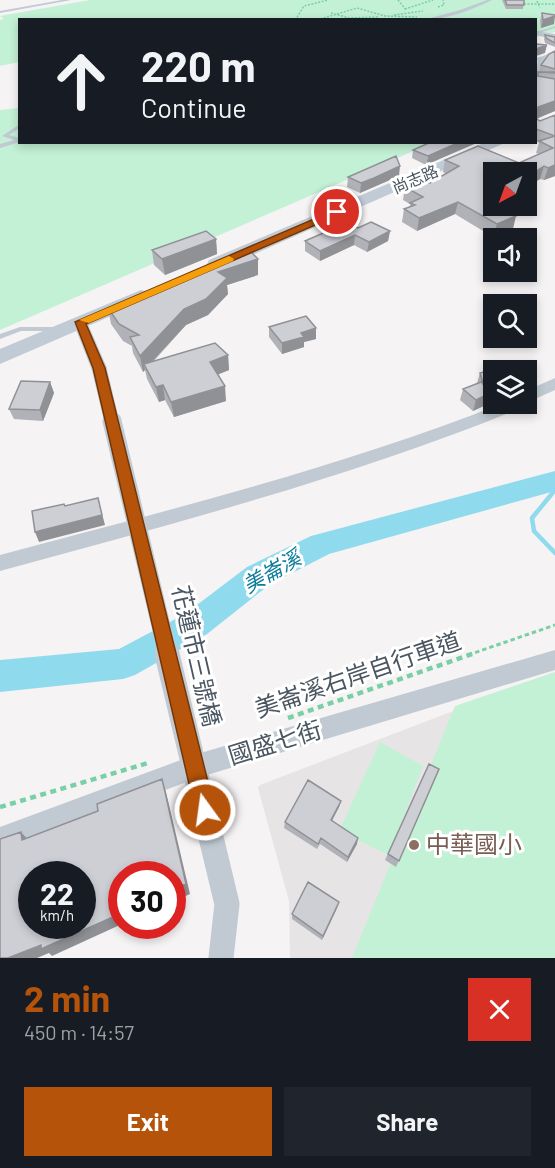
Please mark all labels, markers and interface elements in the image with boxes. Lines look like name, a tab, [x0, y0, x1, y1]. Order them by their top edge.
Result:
text: 220 m	[141, 40, 255, 90]
icon: ahead	[42, 42, 120, 120]
text: Continue	[141, 91, 247, 123]
street label: 尚志路	[389, 160, 441, 197]
north arrow	[483, 162, 537, 216]
map controls	[483, 162, 537, 414]
pin	[311, 186, 362, 237]
icon: arrive	[320, 195, 353, 228]
button: sound	[483, 228, 537, 282]
button: search	[483, 294, 537, 348]
button: layers	[483, 360, 537, 414]
water label: 美崙溪	[238, 543, 307, 597]
street label: 花蓮市三號橋	[167, 582, 228, 729]
street label: 美崙溪右岸自行車道	[251, 625, 464, 722]
street label: 國盛七街	[224, 714, 325, 769]
position arrow	[173, 778, 237, 842]
place label: 中華國小	[426, 829, 522, 858]
marker: 中華國小	[407, 838, 421, 852]
speed limit sign: 30	[108, 861, 186, 939]
text: 22	[40, 875, 74, 911]
text: km/h	[40, 906, 74, 924]
text: 2 min	[24, 976, 110, 1019]
button: close	[468, 978, 531, 1041]
text: 450 m · 14:57	[24, 1020, 134, 1044]
button: Exit	[24, 1087, 272, 1156]
button: Share	[284, 1087, 531, 1156]

